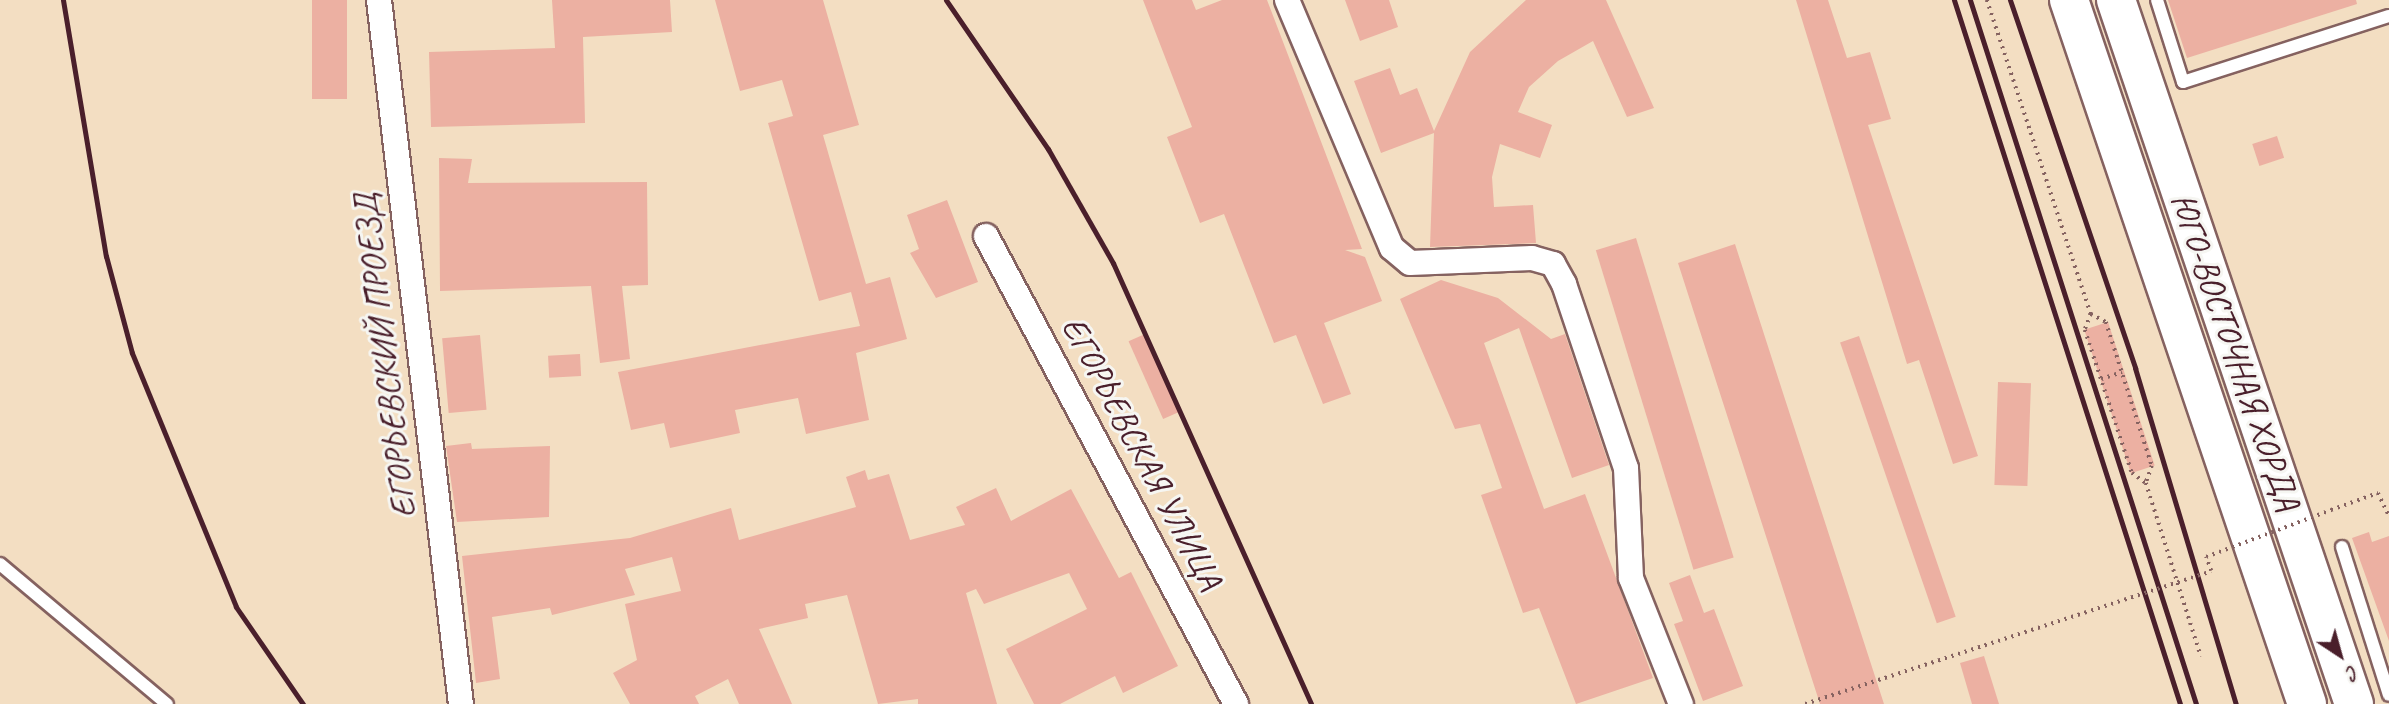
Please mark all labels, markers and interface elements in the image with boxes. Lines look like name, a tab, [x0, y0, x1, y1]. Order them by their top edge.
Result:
street label: ЮГО-ВОСТОЧНАЯ ХОРДА	[2161, 188, 2309, 516]
street label: ЕГОРЬЕВСКИЙ ПРОЕЗД	[344, 192, 426, 520]
street label: ЕГОРЬЕВСКАЯ УЛИЦА	[1053, 310, 1231, 596]
north arrow	[2305, 620, 2375, 690]
text: С	[2342, 660, 2363, 684]

